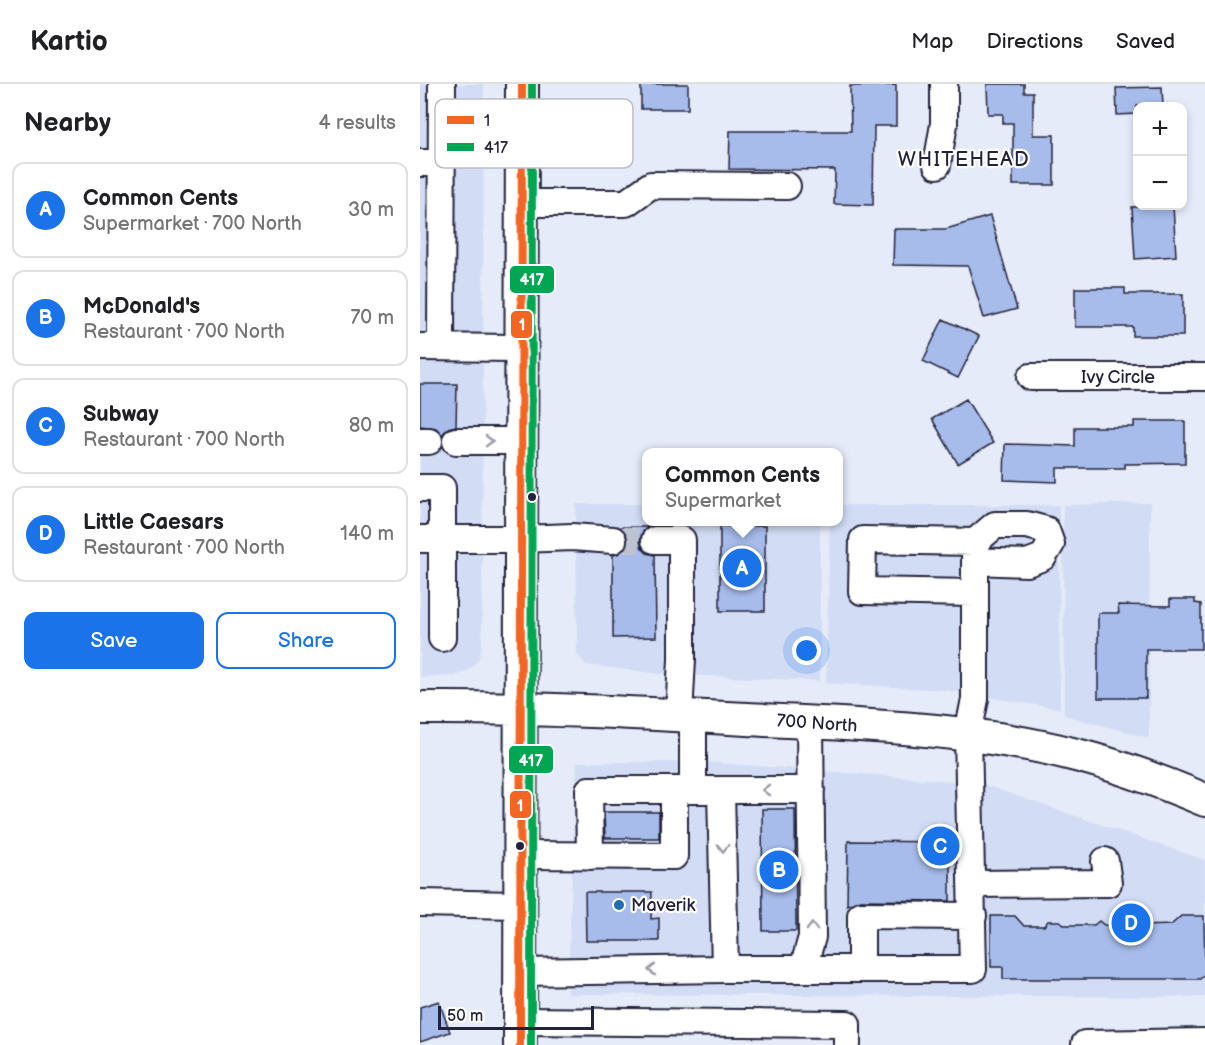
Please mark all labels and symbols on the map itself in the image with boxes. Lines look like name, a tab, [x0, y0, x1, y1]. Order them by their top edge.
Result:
legend	[435, 99, 633, 168]
text: 1	[484, 112, 490, 131]
text: 417	[484, 139, 508, 158]
district label: WHITEHEAD	[898, 148, 1030, 172]
line badge: 417	[509, 265, 555, 294]
text: 417	[520, 271, 544, 290]
line badge: 1	[510, 310, 533, 339]
text: 1	[519, 316, 525, 335]
street label: Ivy Circle	[1081, 367, 1155, 388]
one-way arrow	[484, 435, 493, 447]
unlabelled marker	[526, 491, 538, 503]
pin: A	[722, 546, 762, 590]
your location	[792, 636, 821, 665]
street label: 700 North	[776, 710, 858, 737]
line badge: 417	[508, 745, 554, 774]
text: 417	[519, 752, 543, 771]
one-way arrow	[762, 784, 771, 796]
line badge: 1	[509, 790, 532, 819]
text: 1	[517, 797, 523, 816]
pin: C	[920, 824, 960, 868]
unlabelled marker	[514, 840, 526, 852]
one-way arrow	[716, 844, 729, 853]
pin: B	[760, 848, 798, 892]
place label: Maverik	[631, 895, 696, 916]
marker: Maverik	[612, 898, 626, 912]
pin: D	[1112, 900, 1150, 946]
one-way arrow	[806, 922, 818, 931]
one-way arrow	[647, 964, 656, 976]
scale bar	[438, 1003, 594, 1030]

